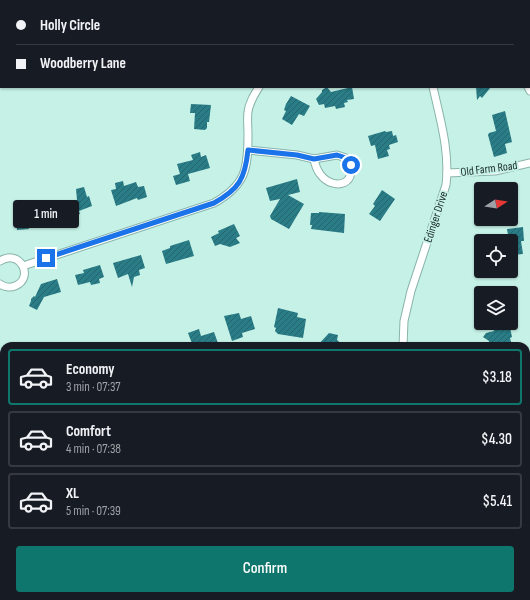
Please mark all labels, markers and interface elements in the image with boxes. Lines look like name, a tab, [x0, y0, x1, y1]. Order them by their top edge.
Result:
text: Holly Circle	[40, 16, 100, 35]
text: Woodberry Lane	[40, 54, 126, 73]
route start	[342, 156, 360, 174]
street label: Old Farm Road	[460, 158, 518, 180]
north arrow	[474, 182, 518, 226]
map controls	[474, 182, 518, 330]
street label: Edinger Drive	[421, 189, 451, 245]
callout: 1 min	[13, 200, 79, 228]
text: 1 min	[34, 206, 58, 222]
button: locate	[474, 234, 518, 278]
route end	[37, 249, 55, 267]
button: layers	[474, 286, 518, 330]
icon: car	[18, 359, 54, 395]
text: Economy	[66, 360, 115, 379]
text: $3.18	[482, 368, 512, 387]
text: 3 min · 07:37	[66, 379, 121, 395]
icon: car	[18, 421, 54, 457]
text: Comfort	[66, 422, 111, 441]
text: $4.30	[481, 430, 512, 449]
text: 4 min · 07:38	[66, 441, 121, 457]
icon: car	[18, 483, 54, 519]
text: XL	[66, 484, 79, 503]
text: $5.41	[483, 492, 512, 511]
text: 5 min · 07:39	[66, 503, 121, 519]
button: Confirm	[16, 546, 514, 592]

